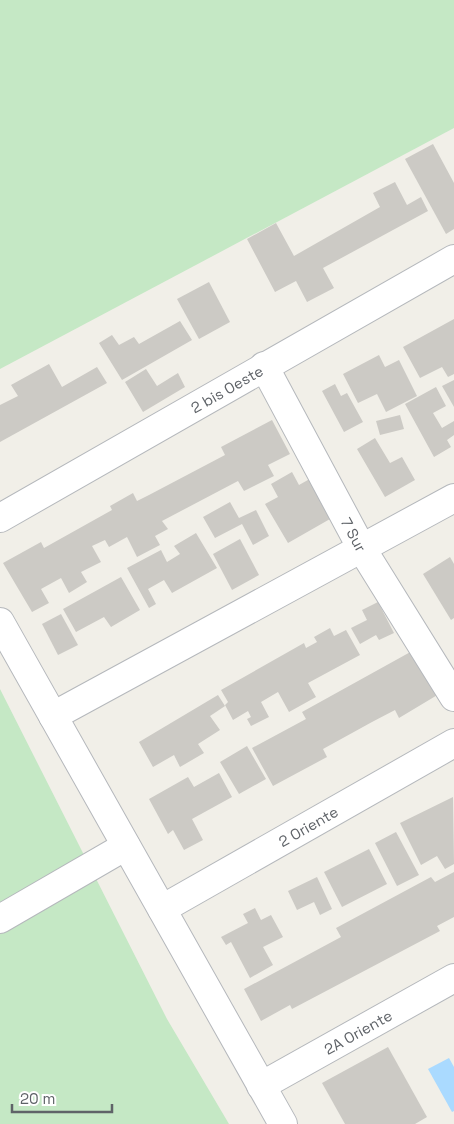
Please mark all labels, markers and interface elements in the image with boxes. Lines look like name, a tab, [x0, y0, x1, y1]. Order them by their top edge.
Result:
street label: 2 bis Oeste	[187, 360, 266, 417]
street label: 7 Sur	[337, 514, 371, 555]
street label: 2 Oriente	[275, 801, 341, 850]
street label: 2A Oriente	[321, 1005, 395, 1058]
scale bar	[12, 1082, 112, 1114]
text: 20 m	[20, 1089, 55, 1108]

